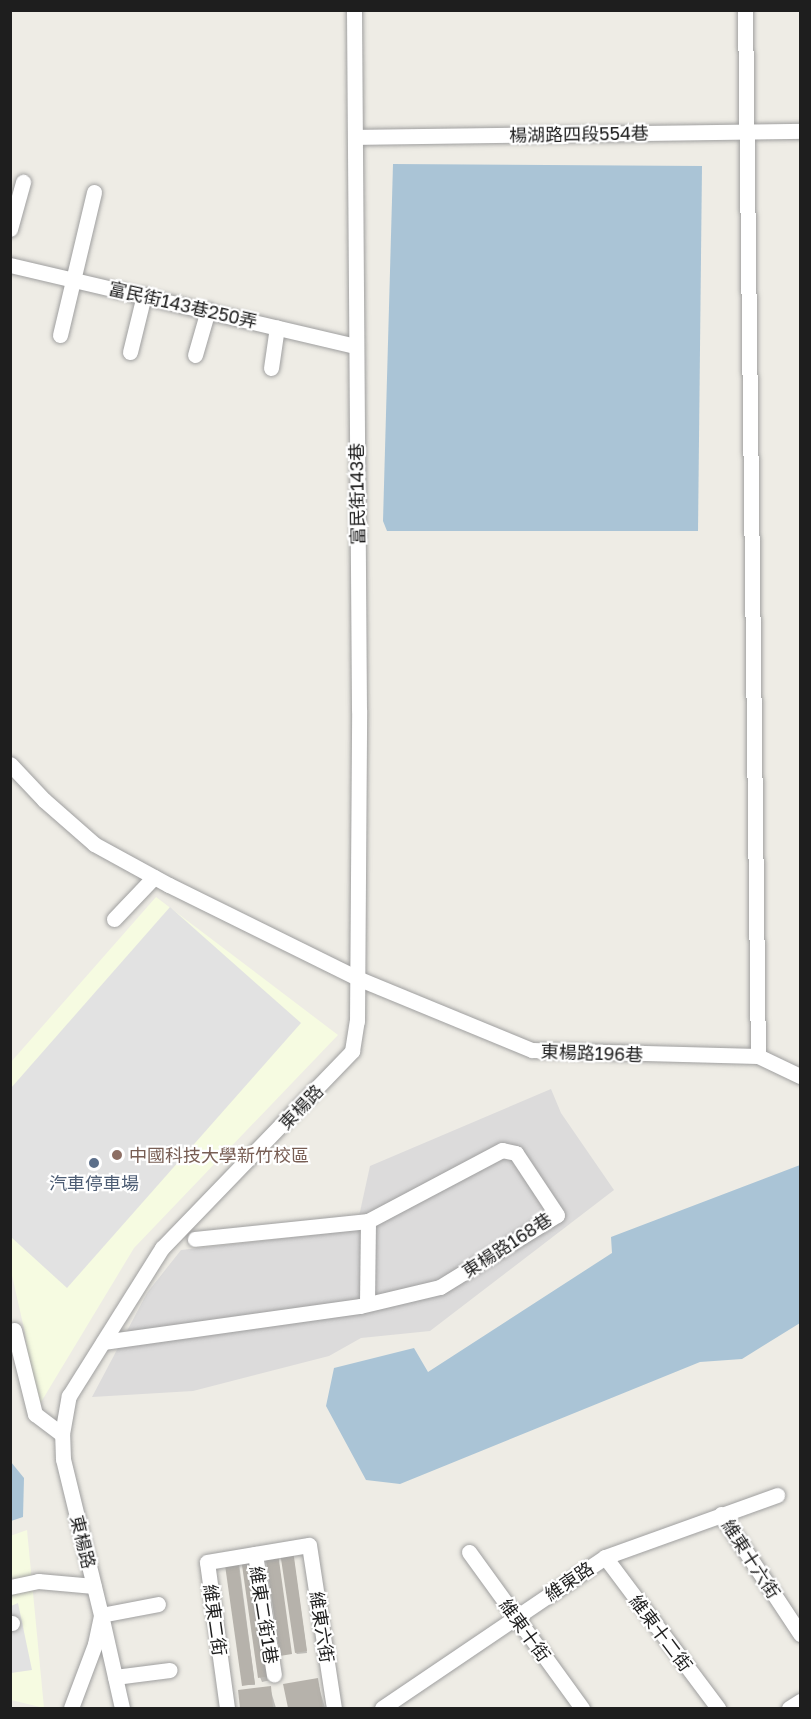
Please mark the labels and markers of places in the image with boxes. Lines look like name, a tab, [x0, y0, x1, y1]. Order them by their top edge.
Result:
place label: 中國科技大學新竹校區	[129, 1144, 309, 1166]
marker: 中國科技大學新竹校區	[110, 1148, 124, 1162]
marker: 汽車停車場	[87, 1156, 101, 1170]
place label: 汽車停車場	[49, 1172, 139, 1194]

